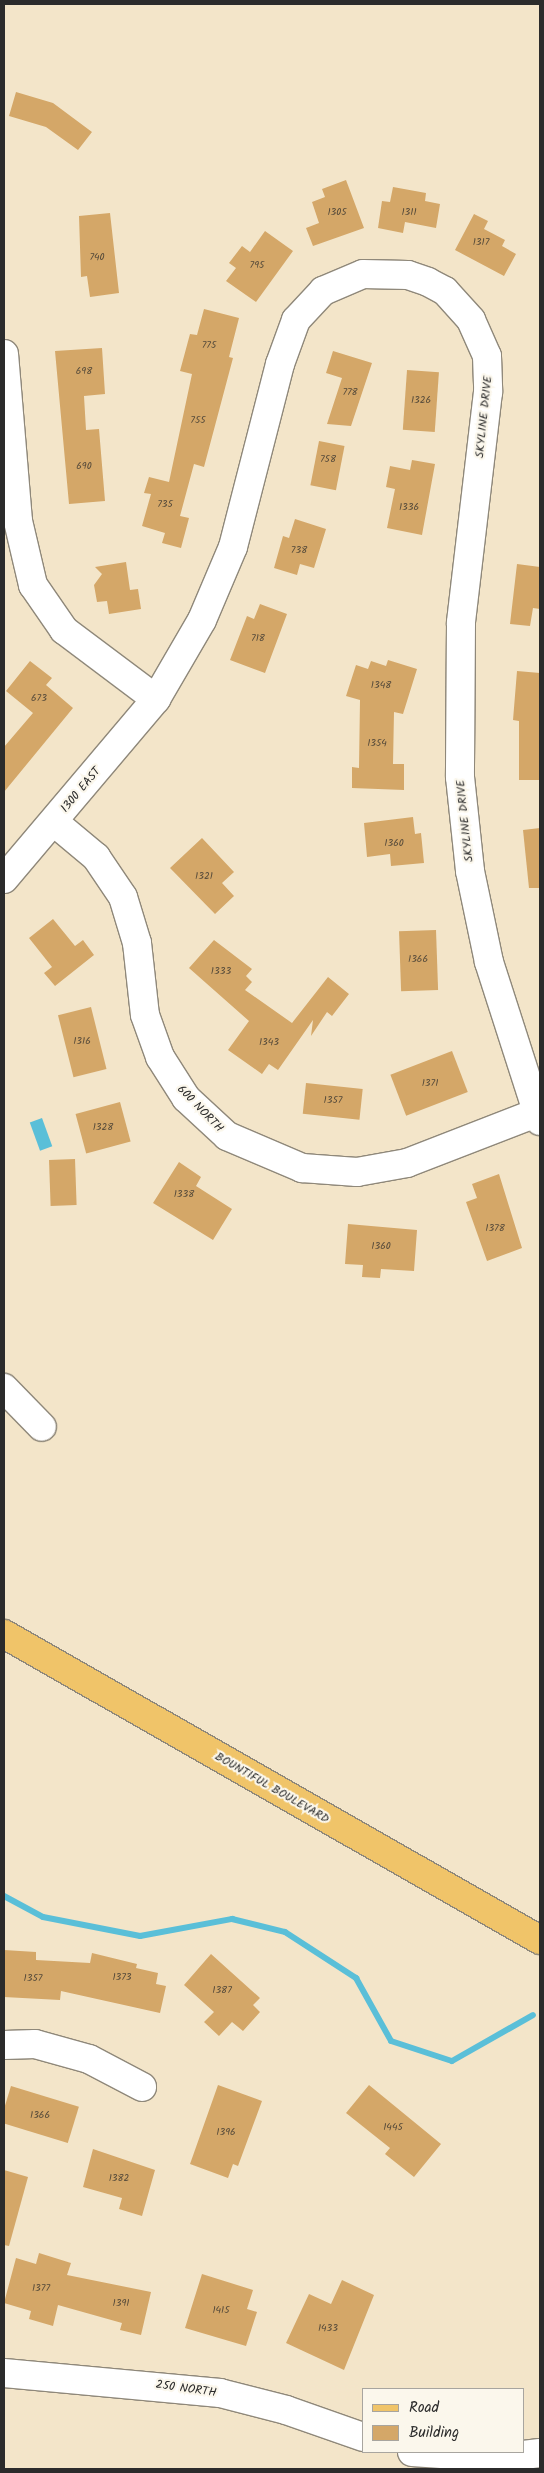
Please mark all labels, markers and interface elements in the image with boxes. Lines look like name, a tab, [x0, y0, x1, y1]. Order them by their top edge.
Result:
house number: 1305	[327, 207, 347, 219]
house number: 1311	[401, 207, 417, 219]
house number: 1317	[473, 237, 489, 249]
house number: 740	[89, 252, 105, 264]
house number: 795	[250, 260, 264, 272]
house number: 775	[202, 340, 216, 352]
house number: 698	[76, 366, 92, 378]
street label: SKYLINE DRIVE	[473, 375, 495, 459]
house number: 778	[342, 387, 358, 399]
house number: 1326	[411, 395, 431, 407]
house number: 755	[190, 415, 206, 427]
house number: 758	[320, 454, 336, 466]
house number: 690	[76, 461, 92, 473]
house number: 735	[157, 499, 173, 511]
house number: 1336	[399, 502, 419, 514]
house number: 738	[291, 545, 307, 557]
house number: 718	[251, 633, 265, 645]
house number: 1348	[371, 680, 391, 692]
house number: 673	[31, 693, 47, 705]
house number: 1354	[367, 738, 387, 750]
street label: 1300 EAST	[58, 764, 104, 816]
street label: SKYLINE DRIVE	[454, 779, 476, 863]
house number: 1360	[384, 838, 404, 850]
house number: 1321	[195, 871, 213, 883]
house number: 1366	[408, 954, 428, 966]
house number: 1333	[211, 966, 231, 978]
house number: 1316	[73, 1036, 91, 1048]
house number: 1343	[259, 1037, 279, 1049]
house number: 1371	[422, 1078, 438, 1090]
street label: 600 NORTH	[174, 1082, 226, 1136]
house number: 1357	[324, 1095, 342, 1107]
house number: 1328	[93, 1122, 113, 1134]
house number: 1338	[174, 1189, 194, 1201]
house number: 1378	[485, 1223, 505, 1235]
house number: 1360	[371, 1241, 391, 1253]
street label: BOUNTIFUL BOULEVARD	[212, 1749, 332, 1827]
house number: 1373	[112, 1972, 132, 1984]
house number: 1357	[24, 1973, 42, 1985]
house number: 1387	[212, 1985, 232, 1997]
house number: 1366	[30, 2110, 50, 2122]
house number: 1445	[383, 2122, 403, 2134]
house number: 1396	[216, 2127, 236, 2139]
house number: 1382	[109, 2173, 129, 2185]
house number: 1377	[32, 2283, 50, 2295]
house number: 1391	[113, 2298, 129, 2310]
house number: 1415	[212, 2305, 230, 2317]
house number: 1433	[318, 2323, 338, 2335]
street label: 250 NORTH	[155, 2378, 217, 2400]
legend	[362, 2388, 524, 2453]
text: Road	[409, 2396, 439, 2420]
text: Building	[409, 2421, 459, 2445]

